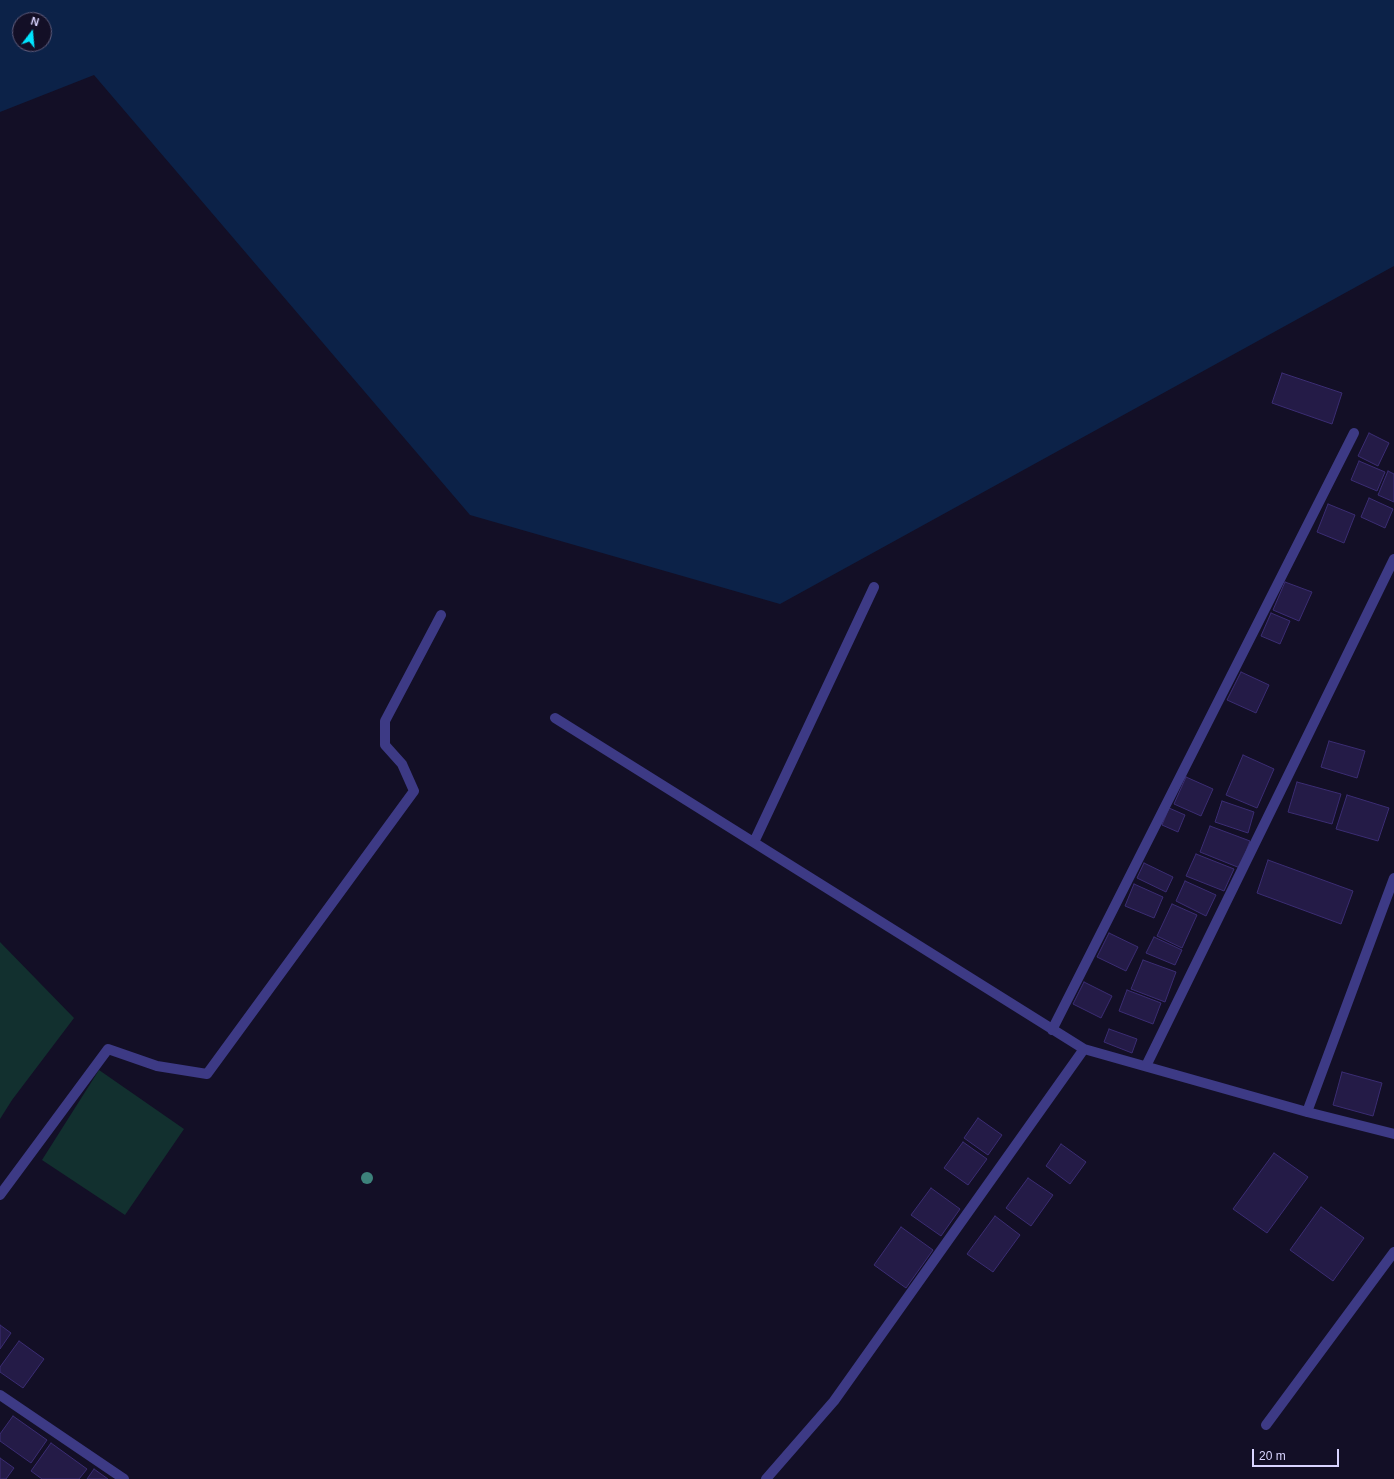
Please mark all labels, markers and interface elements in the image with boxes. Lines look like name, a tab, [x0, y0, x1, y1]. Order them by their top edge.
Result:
north arrow	[12, 12, 52, 52]
text: N	[30, 15, 41, 28]
scale bar	[1254, 1441, 1341, 1467]
text: 20 m	[1259, 1449, 1286, 1463]

